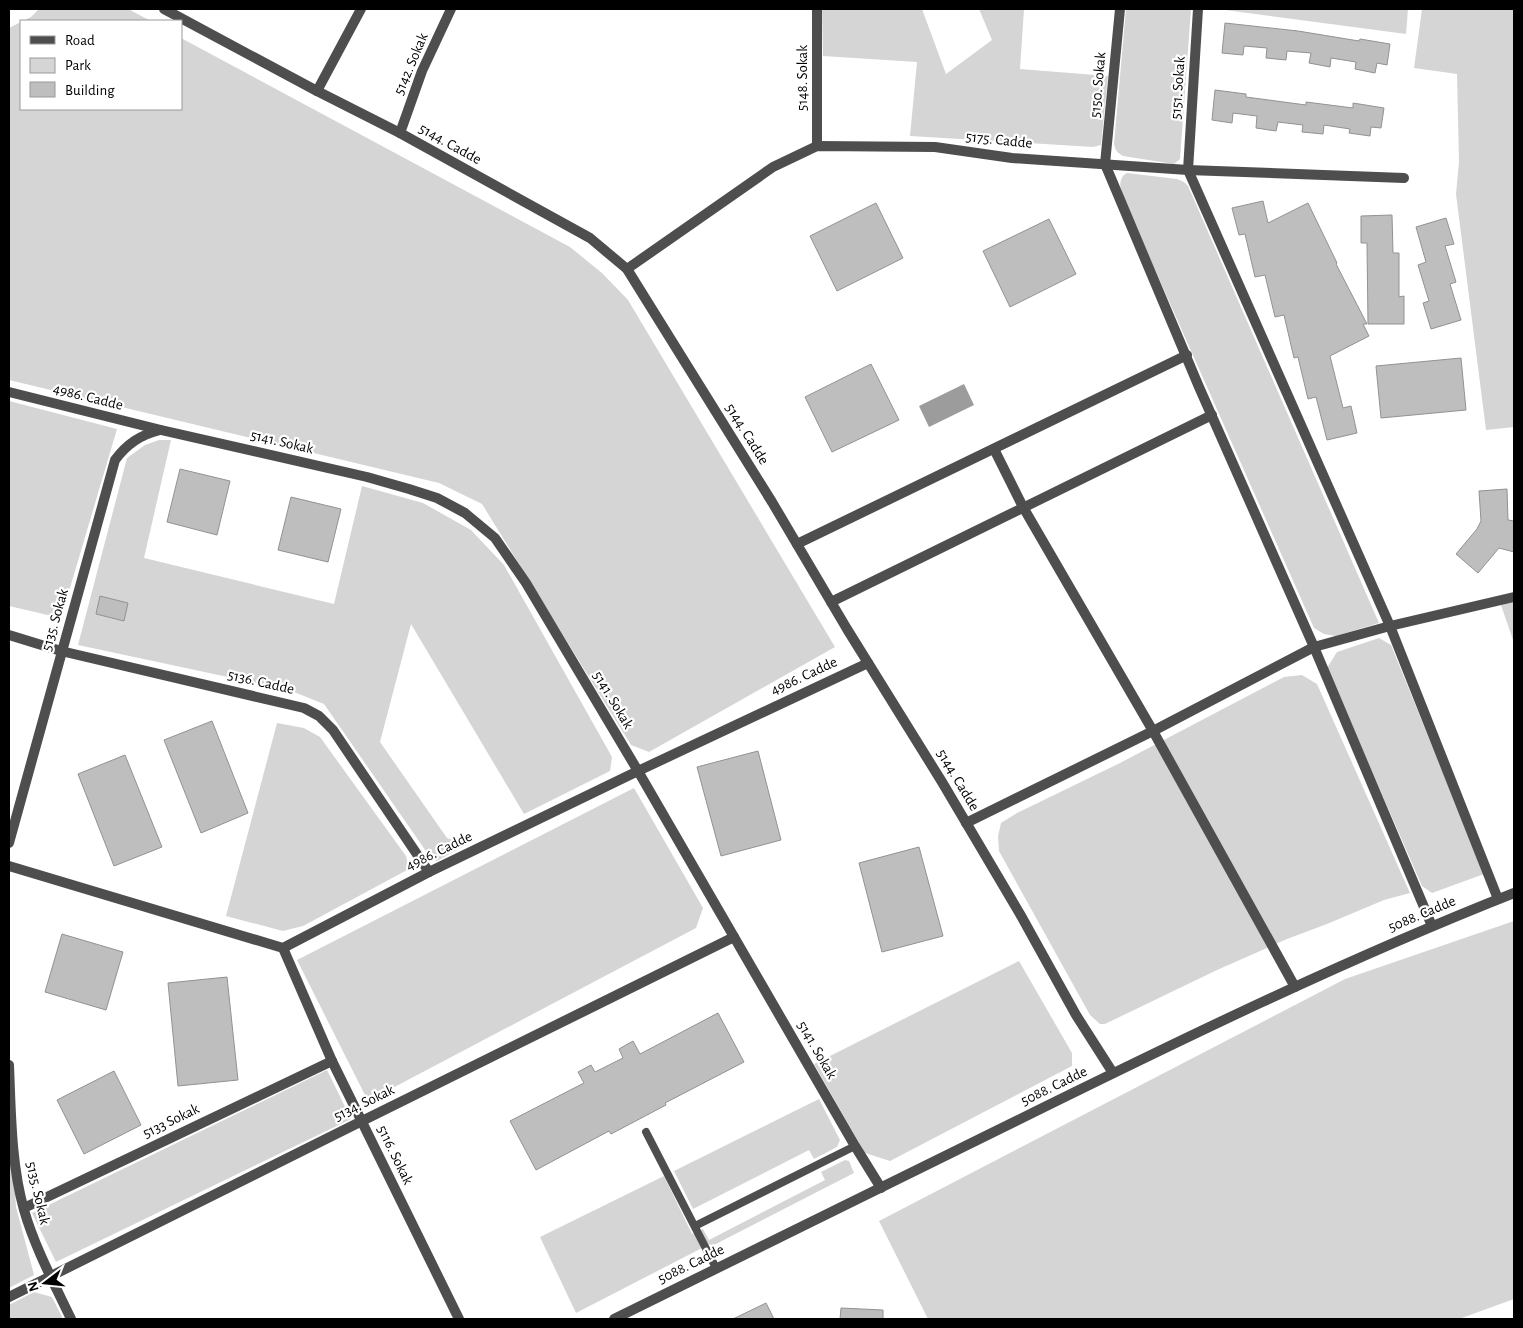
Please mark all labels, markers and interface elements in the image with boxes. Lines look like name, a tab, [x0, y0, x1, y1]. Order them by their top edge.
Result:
legend	[20, 20, 182, 110]
street label: 5142. Sokak	[391, 31, 431, 97]
text: Road	[65, 33, 95, 48]
street label: 5148. Sokak	[795, 45, 810, 111]
street label: 5150. Sokak	[1088, 51, 1108, 119]
street label: 5151. Sokak	[1168, 56, 1188, 120]
text: Park	[65, 58, 91, 73]
text: Building	[65, 83, 115, 98]
street label: 5144. Cadde	[416, 121, 484, 167]
street label: 5175. Cadde	[965, 129, 1033, 151]
street label: 4986. Cadde	[51, 381, 125, 413]
street label: 5144. Cadde	[722, 401, 772, 467]
street label: 5141. Sokak	[249, 427, 315, 457]
street label: 5135. Sokak	[39, 587, 71, 653]
street label: 4986. Cadde	[768, 654, 840, 698]
street label: 5136. Cadde	[226, 667, 296, 697]
street label: 5141. Sokak	[590, 669, 636, 732]
street label: 5144. Cadde	[934, 747, 982, 813]
street label: 4986. Cadde	[404, 829, 474, 873]
street label: 5088. Cadde	[1386, 893, 1458, 935]
street label: 5141. Sokak	[794, 1018, 840, 1082]
street label: 5088. Cadde	[1019, 1064, 1089, 1108]
street label: 5134. Sokak	[331, 1082, 397, 1124]
street label: 5133 Sokak	[140, 1101, 202, 1141]
street label: 5116. Sokak	[374, 1123, 416, 1187]
street label: 5135. Sokak	[23, 1160, 53, 1226]
street label: 5088. Cadde	[656, 1242, 726, 1286]
north arrow	[20, 1258, 70, 1308]
text: N	[25, 1280, 42, 1293]

